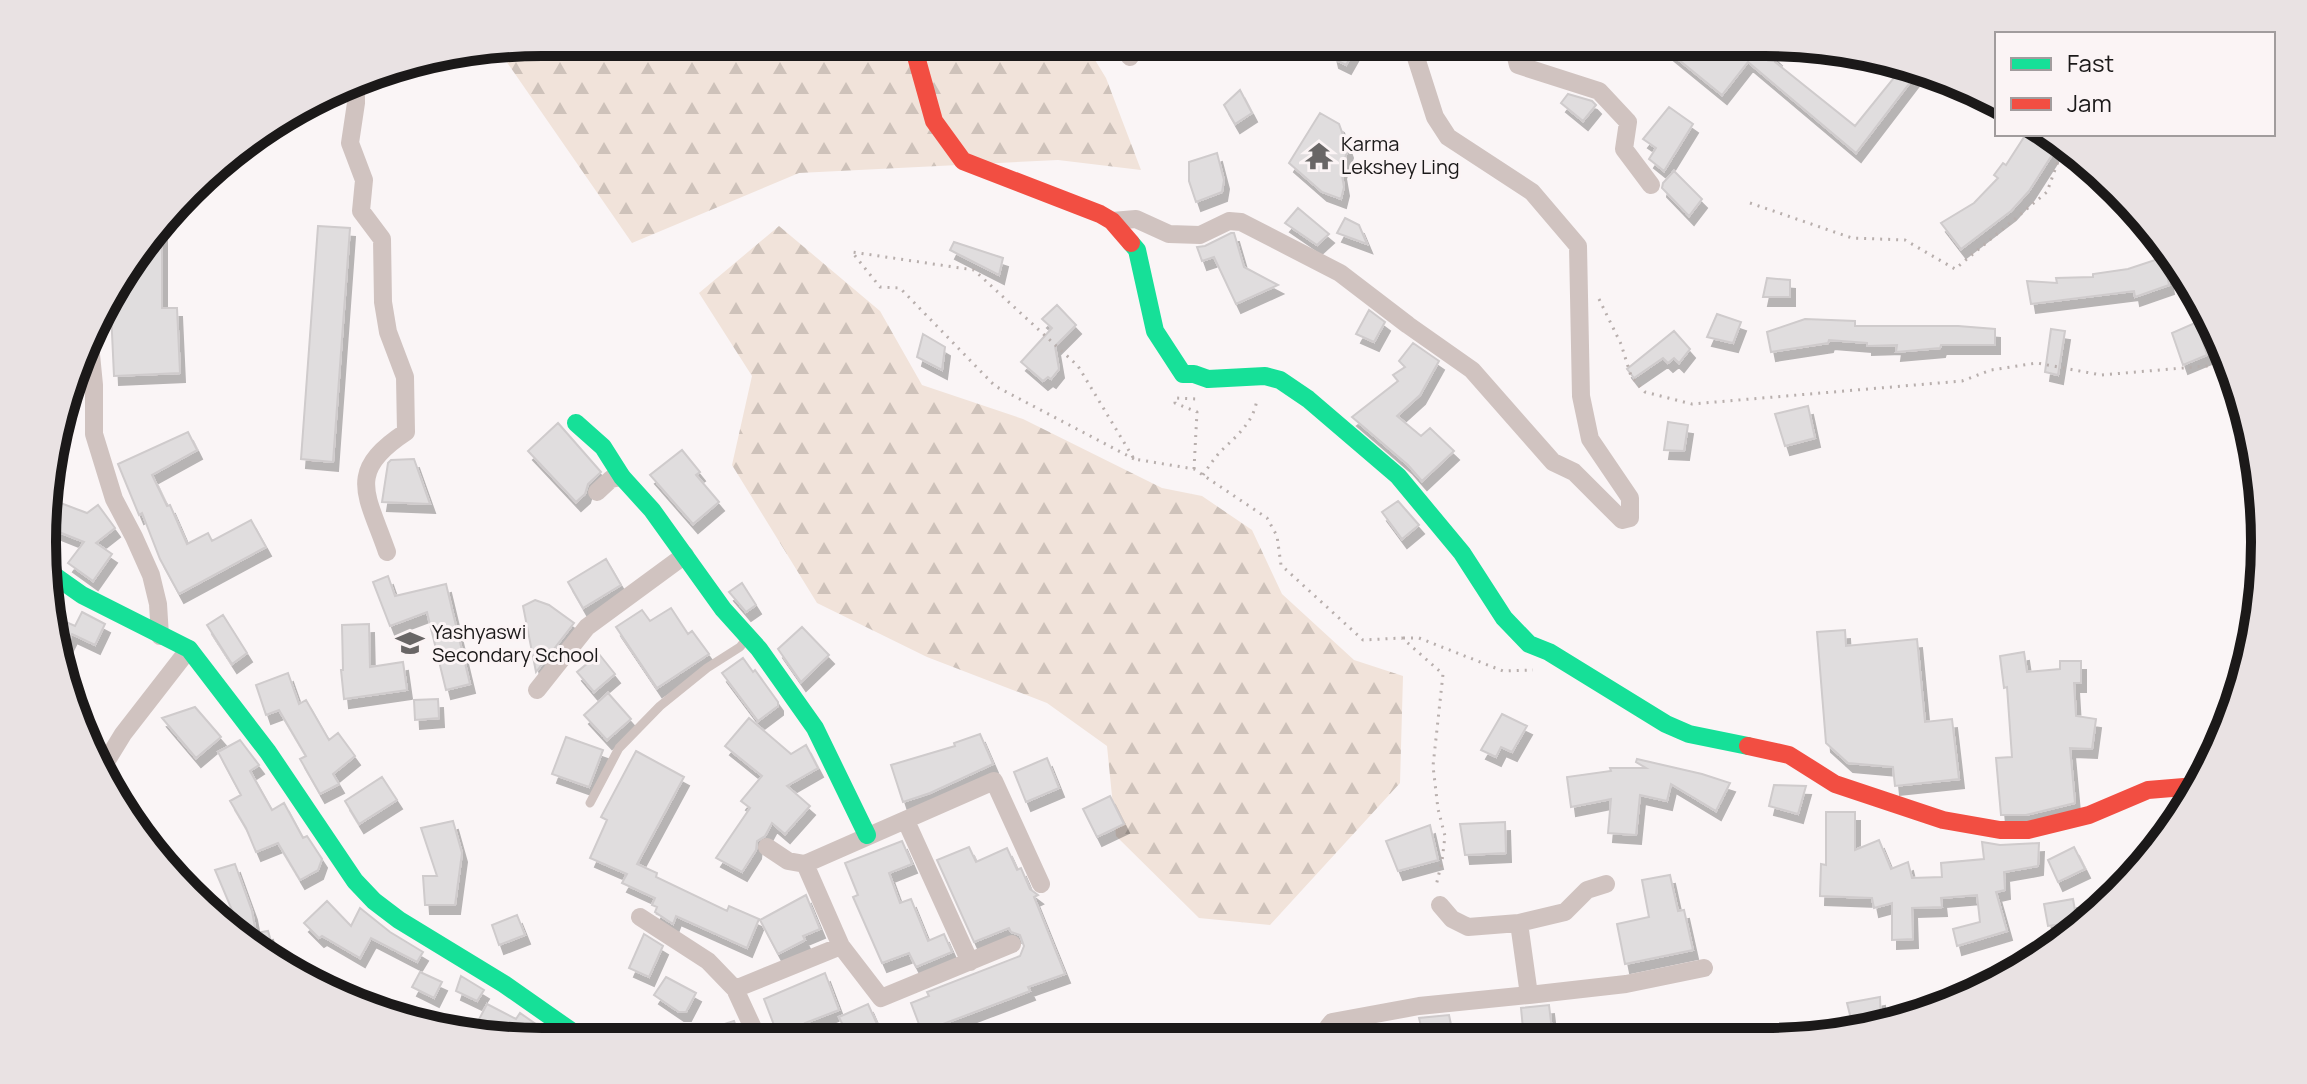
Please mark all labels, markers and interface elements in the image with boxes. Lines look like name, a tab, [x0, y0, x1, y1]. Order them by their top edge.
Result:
legend	[1995, 32, 2275, 136]
text: Fast	[2067, 46, 2114, 79]
text: Jam	[2067, 86, 2112, 119]
place label: Karma Lekshey Ling	[1341, 130, 1460, 180]
temple icon: Karma Lekshey Ling	[1304, 141, 1334, 171]
place label: Yashyaswi Secondary School	[432, 618, 599, 668]
school or university icon: Yashyaswi Secondary School	[395, 628, 425, 658]

